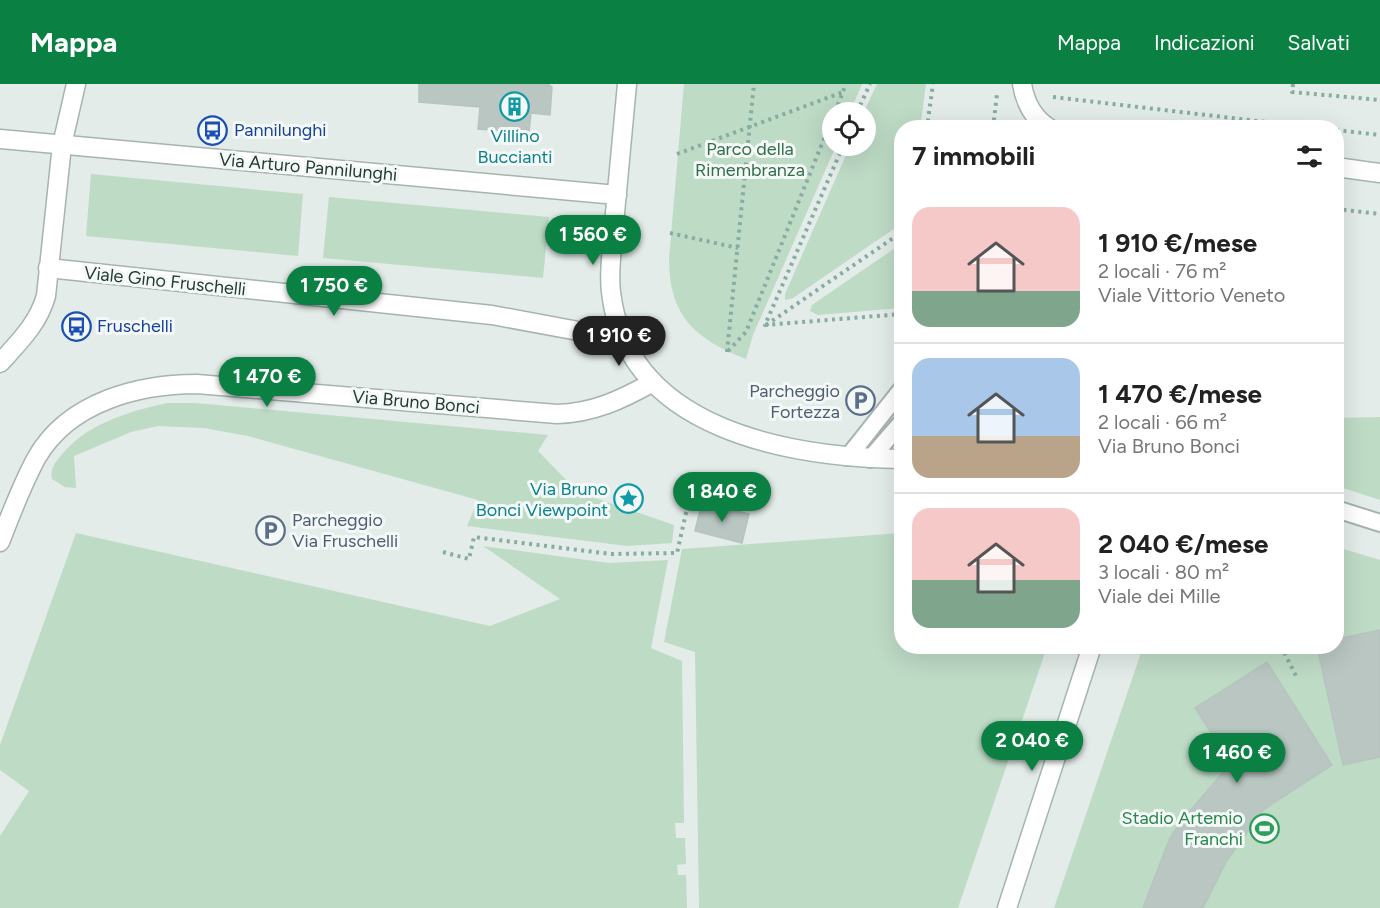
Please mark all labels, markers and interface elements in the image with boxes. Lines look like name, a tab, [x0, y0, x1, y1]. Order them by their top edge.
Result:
text: Mappa	[30, 25, 118, 59]
text: Mappa	[1057, 30, 1121, 55]
text: Indicazioni	[1154, 30, 1255, 55]
text: Salvati	[1288, 30, 1350, 55]
building icon: Villino Buccianti	[499, 91, 531, 123]
map controls	[822, 102, 876, 156]
button: locate	[822, 102, 876, 156]
bus stop icon: Pannilunghi	[197, 114, 229, 146]
place label: Pannilunghi	[234, 119, 327, 141]
place label: Villino Buccianti	[478, 125, 552, 168]
park label: Parco della Rimembranza	[695, 138, 805, 181]
text: 7 immobili	[912, 140, 1035, 172]
icon: filters	[1293, 140, 1326, 173]
street label: Via Arturo Pannilunghi	[218, 148, 398, 186]
pin: 1 560 €	[538, 215, 648, 266]
text: 1 560 €	[559, 222, 627, 246]
text: 1 910 €/mese	[1098, 227, 1257, 259]
icon: home	[960, 231, 1032, 303]
text: 2 locali · 76 m²	[1098, 259, 1226, 283]
street label: Viale Gino Fruschelli	[83, 262, 247, 300]
pin: 1 750 €	[279, 266, 389, 317]
text: 1 750 €	[300, 273, 368, 297]
text: Viale Vittorio Veneto	[1098, 283, 1285, 307]
bus stop icon: Fruschelli	[60, 310, 92, 342]
place label: Fruschelli	[97, 315, 173, 337]
pin: 1 910 €	[564, 316, 674, 367]
text: 1 910 €	[587, 323, 651, 347]
pin: 1 470 €	[212, 357, 322, 408]
text: 1 470 €	[233, 364, 301, 388]
text: 1 470 €/mese	[1098, 378, 1262, 410]
place label: Parcheggio Fortezza	[749, 380, 840, 423]
icon: home	[960, 382, 1032, 454]
street label: Via Bruno Bonci	[351, 385, 481, 419]
parking icon: Parcheggio Fortezza	[845, 385, 877, 417]
text: 2 locali · 66 m²	[1098, 410, 1227, 434]
text: Via Bruno Bonci	[1098, 434, 1240, 458]
pin: 1 840 €	[667, 472, 777, 523]
place label: Via Bruno Bonci Viewpoint	[476, 478, 608, 521]
text: 1 840 €	[687, 479, 757, 503]
place icon: Via Bruno Bonci Viewpoint	[613, 483, 645, 515]
place label: Parcheggio Via Fruschelli	[292, 509, 398, 552]
parking icon: Parcheggio Via Fruschelli	[255, 514, 287, 546]
text: 2 040 €/mese	[1098, 528, 1268, 560]
icon: home	[960, 532, 1032, 604]
text: 3 locali · 80 m²	[1098, 560, 1229, 584]
text: Viale dei Mille	[1098, 584, 1220, 608]
pin: 2 040 €	[977, 721, 1087, 772]
text: 2 040 €	[995, 728, 1069, 752]
pin: 1 460 €	[1182, 733, 1292, 784]
text: 1 460 €	[1202, 740, 1272, 764]
place label: Stadio Artemio Franchi	[1122, 807, 1243, 850]
sports icon: Stadio Artemio Franchi	[1248, 812, 1280, 844]

